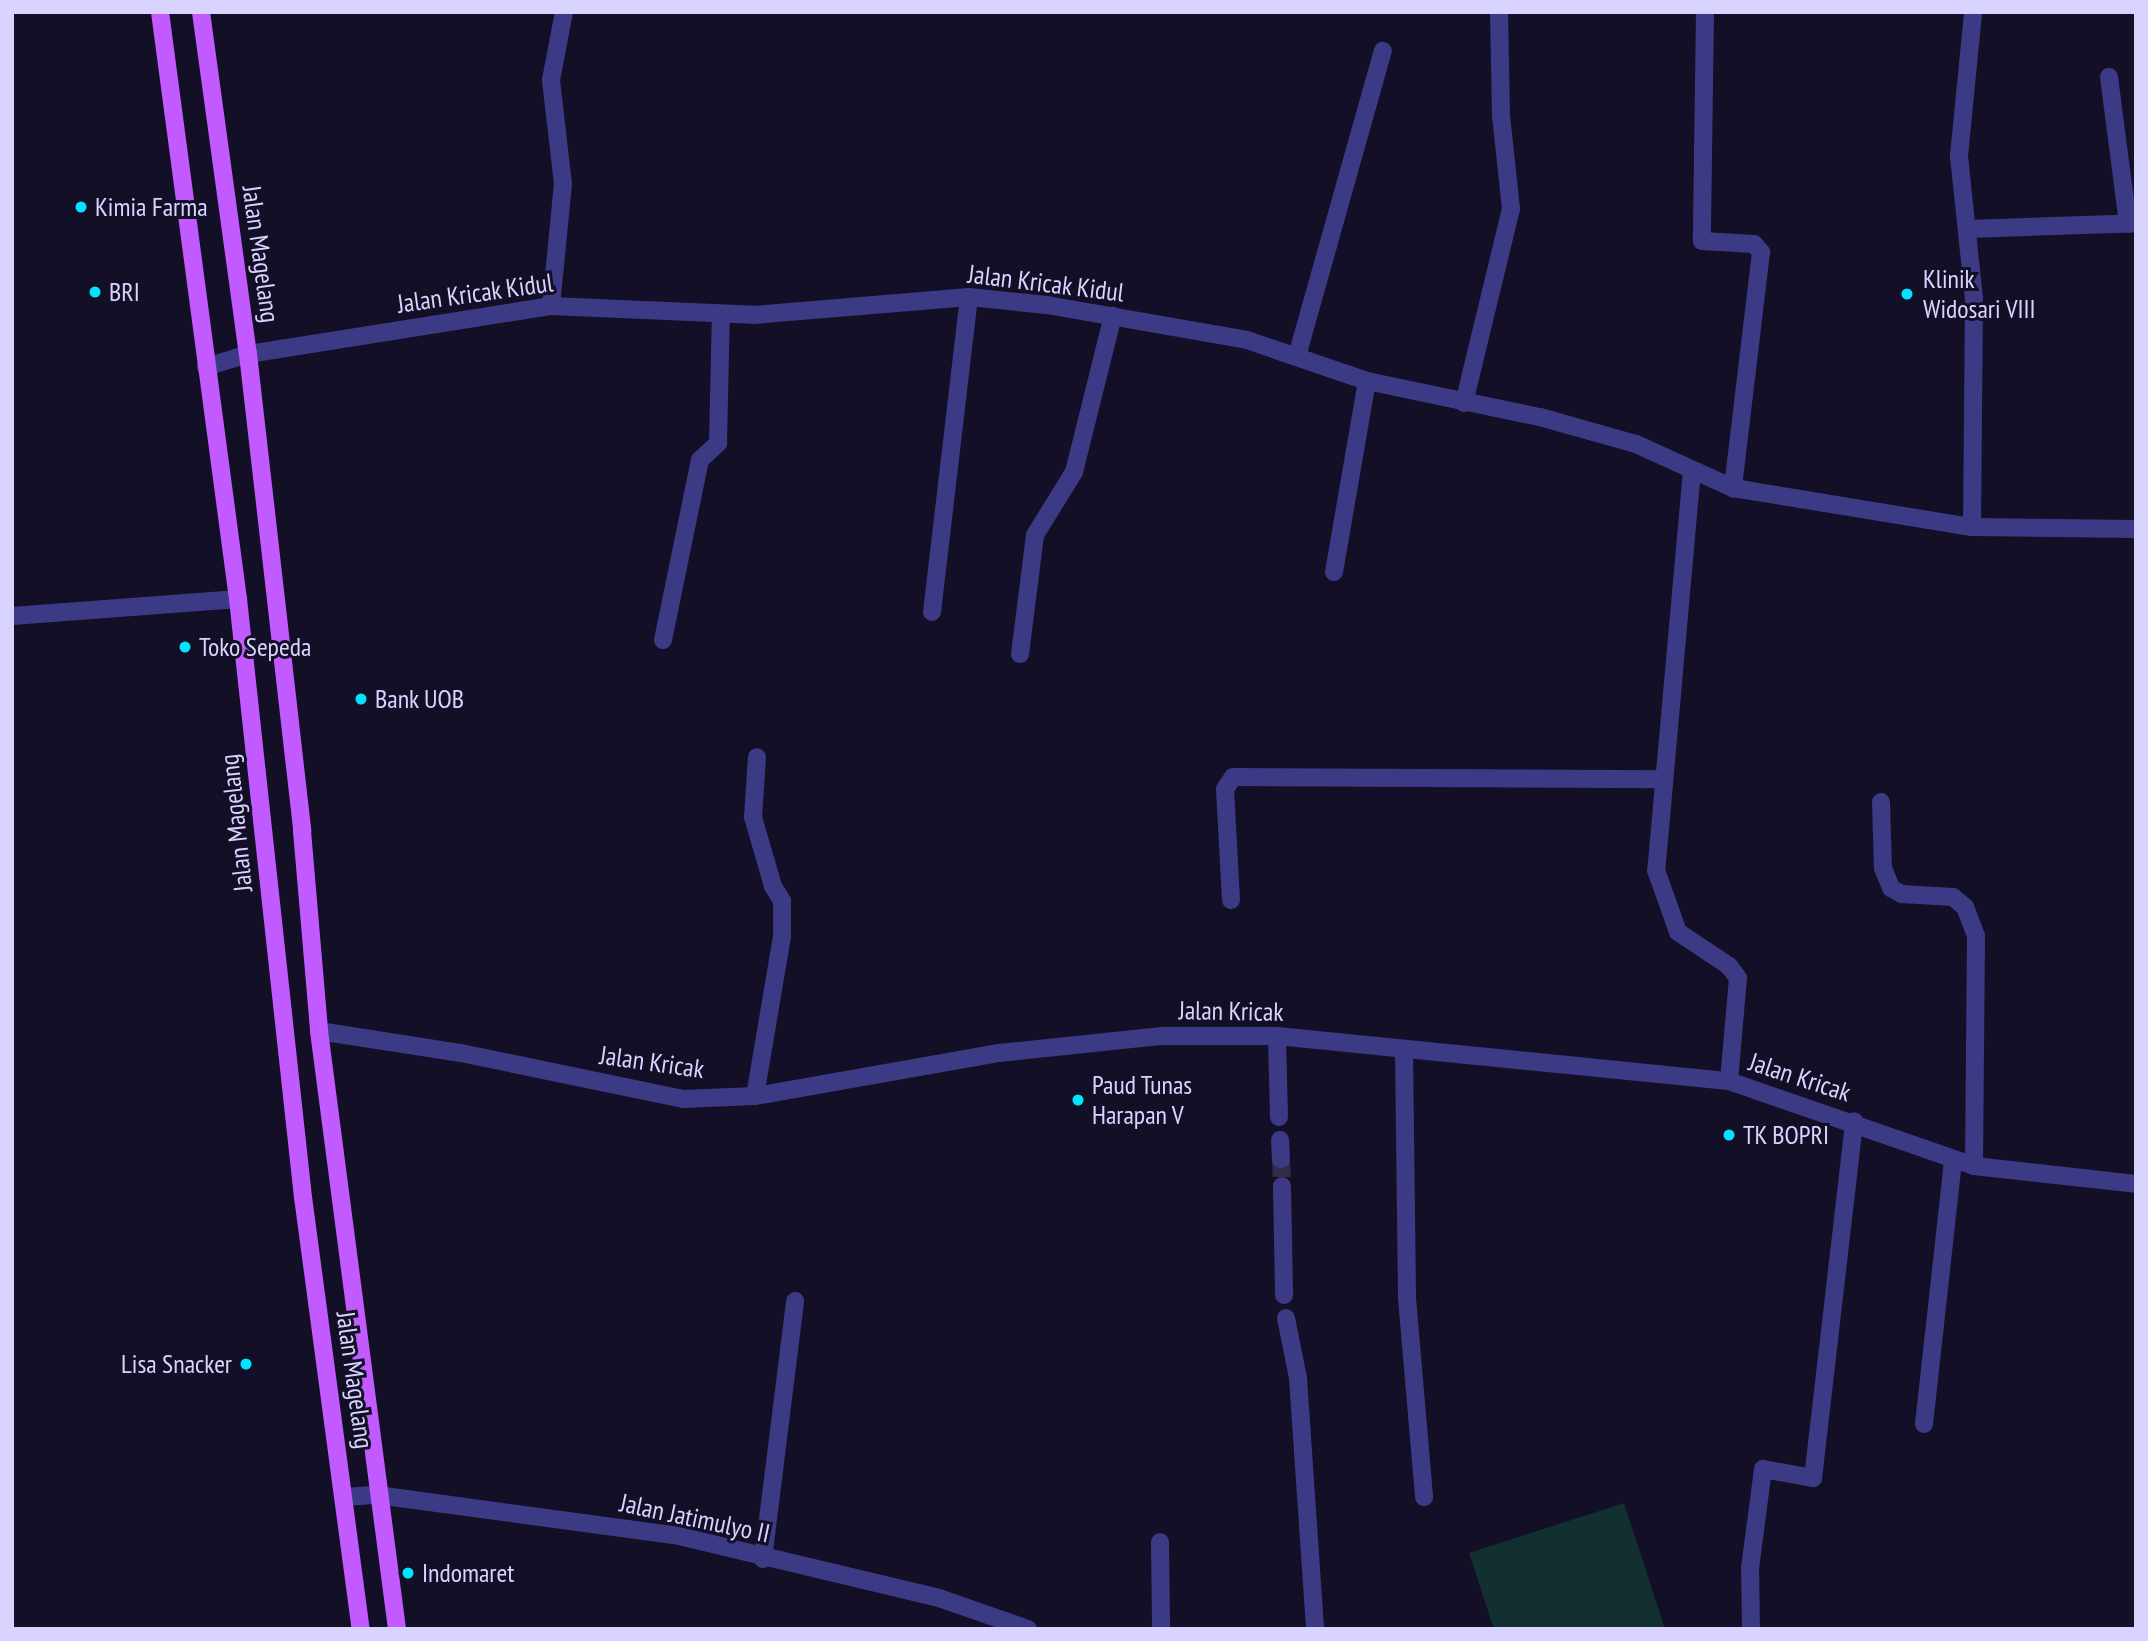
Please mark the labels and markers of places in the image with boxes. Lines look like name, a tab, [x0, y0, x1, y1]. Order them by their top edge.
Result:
place label: Kimia Farma	[95, 191, 208, 223]
marker: Kimia Farma	[73, 199, 89, 215]
place label: Klinik Widosari VIII	[1923, 263, 2036, 324]
place label: BRI	[109, 276, 140, 308]
marker: BRI	[87, 284, 103, 300]
marker: Klinik Widosari VIII	[1897, 284, 1917, 304]
place label: Toko Sepeda	[199, 631, 311, 663]
marker: Toko Sepeda	[177, 639, 193, 655]
place label: Bank UOB	[375, 683, 465, 715]
marker: Bank UOB	[353, 691, 369, 707]
place label: Paud Tunas Harapan V	[1092, 1069, 1193, 1130]
marker: Paud Tunas Harapan V	[1070, 1092, 1086, 1108]
place label: TK BOPRI	[1743, 1119, 1830, 1151]
marker: TK BOPRI	[1721, 1127, 1737, 1143]
place label: Lisa Snacker	[121, 1348, 232, 1380]
marker: Lisa Snacker	[238, 1356, 254, 1372]
place label: Indomaret	[422, 1557, 514, 1589]
marker: Indomaret	[400, 1565, 416, 1581]

